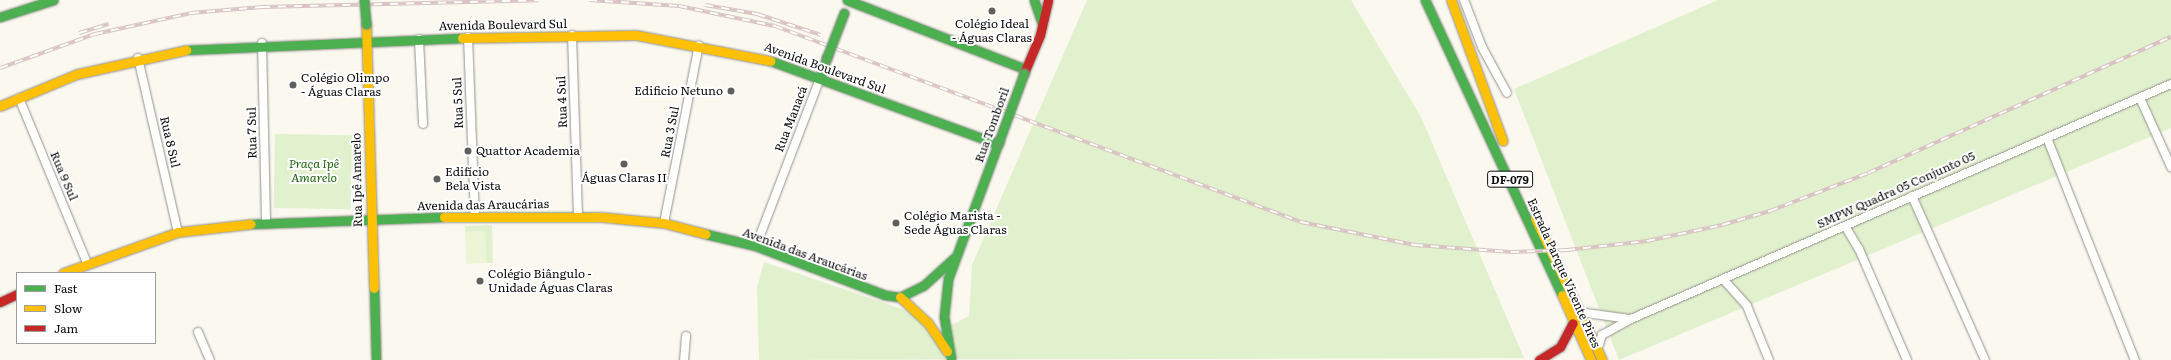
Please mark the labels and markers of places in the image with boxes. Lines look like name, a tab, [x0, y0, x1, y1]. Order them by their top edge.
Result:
marker: Colégio Ideal - Águas Claras	[987, 6, 997, 16]
place label: Colégio Ideal - Águas Claras	[952, 17, 1032, 45]
place label: Colégio Olimpo - Águas Claras	[301, 71, 389, 99]
marker: Colégio Olimpo - Águas Claras	[288, 80, 298, 90]
place label: Edificio Netuno	[634, 84, 723, 98]
marker: Edificio Netuno	[726, 86, 736, 96]
place label: Quattor Academia	[476, 144, 580, 158]
marker: Quattor Academia	[463, 146, 473, 156]
marker: Águas Claras II	[619, 159, 629, 169]
place label: Edifício Bela Vista	[445, 165, 501, 193]
place label: Águas Claras II	[581, 171, 667, 185]
marker: Edifício Bela Vista	[432, 174, 442, 184]
place label: Colégio Marista - Sede Águas Claras	[904, 209, 1007, 237]
marker: Colégio Marista - Sede Águas Claras	[891, 218, 901, 228]
place label: Colégio Biângulo - Unidade Águas Claras	[488, 267, 612, 295]
marker: Colégio Biângulo - Unidade Águas Claras	[475, 276, 485, 286]

